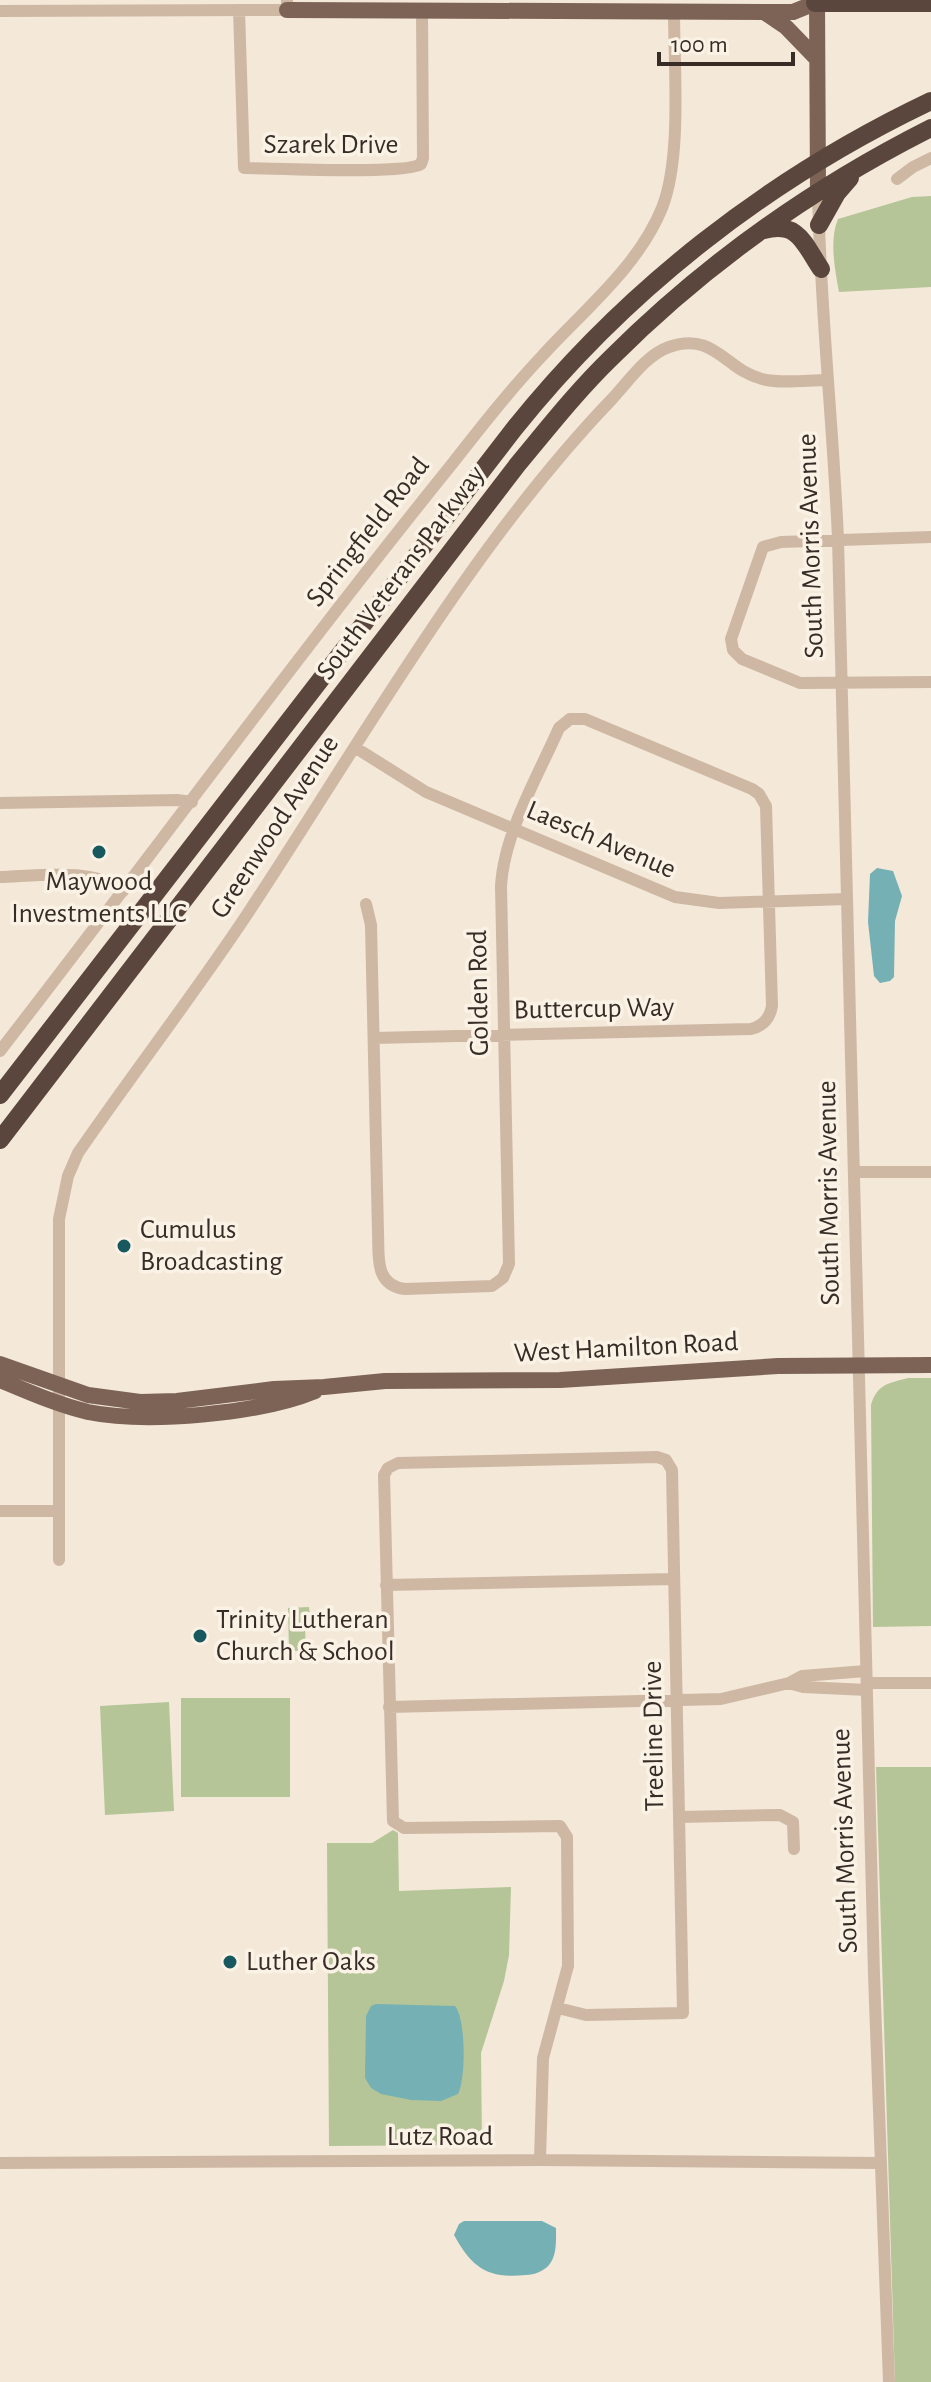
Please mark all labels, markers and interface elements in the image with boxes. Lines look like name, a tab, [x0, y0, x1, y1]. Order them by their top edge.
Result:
scale bar	[659, 16, 793, 66]
text: 100 m	[671, 33, 728, 57]
street label: Szarek Drive	[264, 131, 398, 159]
street label: South Morris Avenue	[793, 433, 829, 659]
street label: Springfield Road	[301, 452, 435, 612]
street label: South Veterans Parkway	[312, 461, 490, 685]
street label: Greenwood Avenue	[206, 731, 344, 923]
street label: Laesch Avenue	[522, 796, 680, 884]
marker: Maywood Investments LLC	[90, 843, 108, 861]
place label: Maywood Investments LLC	[11, 868, 187, 928]
street label: Golden Rod	[464, 930, 494, 1056]
street label: Buttercup Way	[513, 994, 675, 1024]
street label: South Morris Avenue	[813, 1080, 845, 1306]
place label: Cumulus Broadcasting	[140, 1216, 283, 1276]
marker: Cumulus Broadcasting	[115, 1237, 133, 1255]
street label: West Hamilton Road	[513, 1328, 739, 1368]
place label: Trinity Lutheran Church & School	[216, 1606, 395, 1666]
marker: Trinity Lutheran Church & School	[191, 1627, 209, 1645]
street label: Treeline Drive	[639, 1660, 669, 1812]
street label: South Morris Avenue	[827, 1728, 863, 1954]
place label: Luther Oaks	[246, 1948, 376, 1976]
marker: Luther Oaks	[221, 1953, 239, 1971]
street label: Lutz Road	[387, 2123, 493, 2151]

